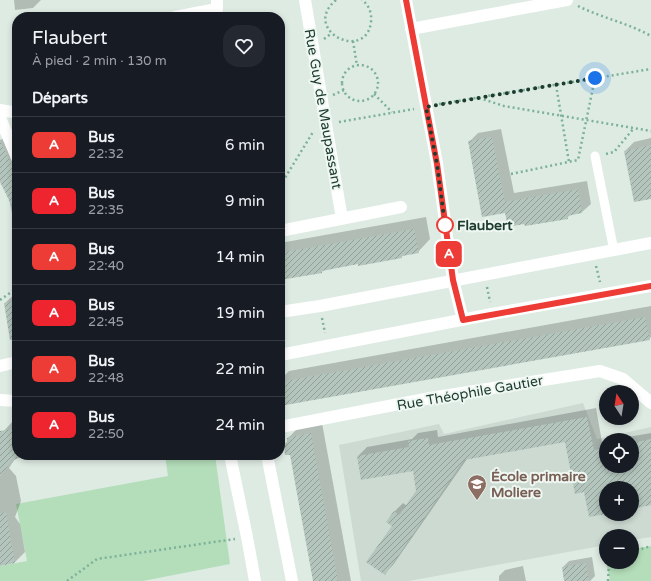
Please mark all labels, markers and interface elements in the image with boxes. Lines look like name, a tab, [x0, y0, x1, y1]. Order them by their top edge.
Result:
button: heart	[223, 25, 265, 67]
text: Flaubert	[32, 27, 108, 49]
street label: Rue Guy de Maupassant	[301, 28, 346, 191]
text: À pied · 2 min · 130 m	[32, 53, 167, 69]
your location	[585, 68, 605, 88]
text: Départs	[32, 89, 88, 107]
text: Bus	[88, 128, 115, 146]
text: A	[49, 136, 59, 153]
text: 6 min	[225, 136, 265, 154]
text: 22:32	[88, 146, 124, 162]
text: Bus	[88, 184, 115, 202]
text: A	[49, 192, 59, 209]
text: 9 min	[225, 192, 265, 210]
text: 22:35	[88, 202, 124, 218]
marker: Flaubert	[436, 216, 454, 234]
place label: Flaubert	[457, 217, 513, 234]
text: Bus	[88, 240, 115, 258]
line badge: A	[436, 241, 462, 267]
text: A	[444, 245, 454, 262]
text: A	[49, 248, 59, 265]
text: 14 min	[216, 248, 265, 266]
text: 22:40	[88, 258, 124, 274]
text: Bus	[88, 296, 115, 314]
text: A	[49, 304, 59, 321]
text: 19 min	[216, 304, 265, 322]
text: 22:45	[88, 314, 124, 330]
text: Bus	[88, 352, 115, 370]
text: A	[49, 360, 59, 377]
text: 22 min	[216, 360, 265, 378]
text: 22:48	[88, 370, 124, 386]
street label: Rue Théophile Gautier	[395, 372, 545, 414]
north arrow	[599, 385, 639, 425]
map controls	[599, 385, 639, 569]
text: Bus	[88, 408, 115, 426]
text: A	[49, 416, 59, 433]
text: 24 min	[216, 416, 265, 434]
text: 22:50	[88, 426, 124, 442]
button: locate	[599, 433, 639, 473]
place label: École primaire Moliere	[491, 468, 586, 501]
school or university icon: École primaire Moliere	[466, 473, 488, 501]
button: +	[599, 481, 639, 521]
button: −	[599, 529, 639, 569]

